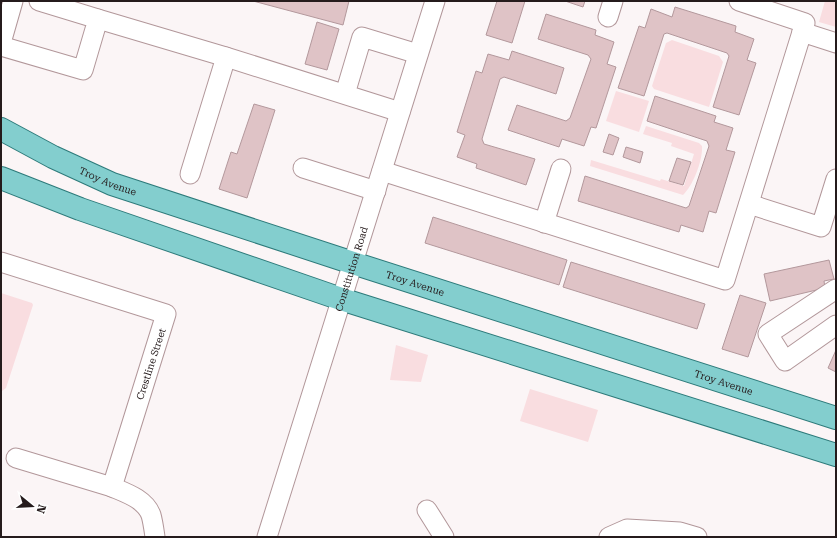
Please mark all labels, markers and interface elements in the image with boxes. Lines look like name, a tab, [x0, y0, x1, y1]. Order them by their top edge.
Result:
street label: Troy Avenue	[78, 164, 138, 197]
street label: Constitution Road	[333, 225, 370, 313]
street label: Troy Avenue	[385, 268, 446, 298]
street label: Crestline Street	[134, 327, 168, 401]
street label: Troy Avenue	[693, 367, 755, 397]
north arrow	[12, 486, 52, 526]
text: N	[33, 503, 49, 515]

